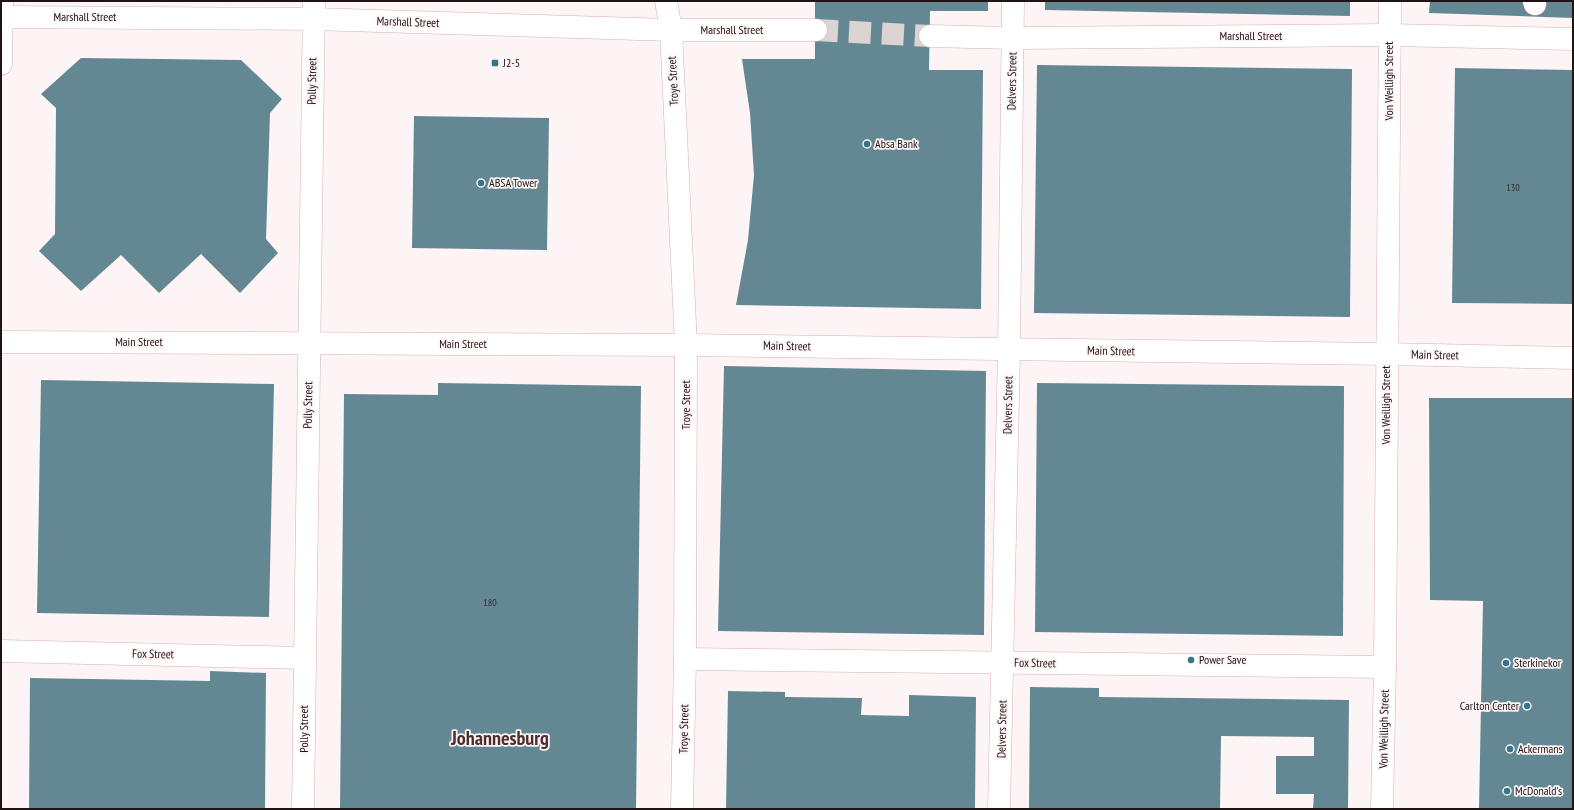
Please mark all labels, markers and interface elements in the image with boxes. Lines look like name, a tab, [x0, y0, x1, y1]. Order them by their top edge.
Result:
street label: Marshall Street	[54, 9, 117, 24]
street label: Marshall Street	[376, 13, 440, 30]
street label: Marshall Street	[701, 22, 764, 37]
street label: Marshall Street	[1220, 28, 1283, 43]
street label: Von Weilligh Street	[1381, 41, 1396, 122]
street label: Delvers Street	[1003, 51, 1020, 110]
place label: J2-5	[502, 55, 520, 70]
street label: Troye Street	[664, 55, 681, 106]
street label: Polly Street	[304, 56, 319, 105]
marker: J2-5	[490, 58, 500, 68]
place label: Absa Bank	[875, 136, 918, 151]
marker: Absa Bank	[862, 139, 872, 149]
place label: ABSA Tower	[489, 175, 538, 190]
marker: ABSA Tower	[476, 178, 486, 188]
house number: 130	[1506, 181, 1520, 194]
street label: Main Street	[115, 334, 164, 349]
street label: Main Street	[439, 336, 488, 351]
street label: Main Street	[763, 338, 812, 353]
street label: Main Street	[1087, 343, 1136, 358]
street label: Main Street	[1411, 347, 1460, 362]
street label: Von Weilligh Street	[1378, 365, 1393, 446]
street label: Delvers Street	[999, 375, 1016, 434]
street label: Polly Street	[300, 380, 315, 429]
street label: Troye Street	[678, 380, 693, 430]
house number: 180	[483, 596, 497, 609]
street label: Fox Street	[132, 646, 175, 661]
place label: Power Save	[1199, 652, 1246, 667]
street label: Fox Street	[1014, 655, 1057, 670]
marker: Power Save	[1186, 655, 1196, 665]
place label: Sterkinekor	[1514, 655, 1562, 670]
marker: Sterkinekor	[1501, 658, 1511, 668]
street label: Von Weilligh Street	[1375, 689, 1392, 770]
place label: Carlton Center	[1460, 698, 1520, 713]
street label: Delvers Street	[993, 699, 1010, 758]
marker: Carlton Center	[1522, 701, 1532, 711]
street label: Troye Street	[676, 703, 691, 754]
street label: Polly Street	[296, 705, 311, 753]
district label: Johannesburg	[450, 725, 549, 751]
place label: Ackermans	[1518, 741, 1563, 756]
marker: Ackermans	[1505, 744, 1515, 754]
place label: McDonald's	[1515, 783, 1562, 798]
marker: McDonald's	[1502, 786, 1512, 796]

